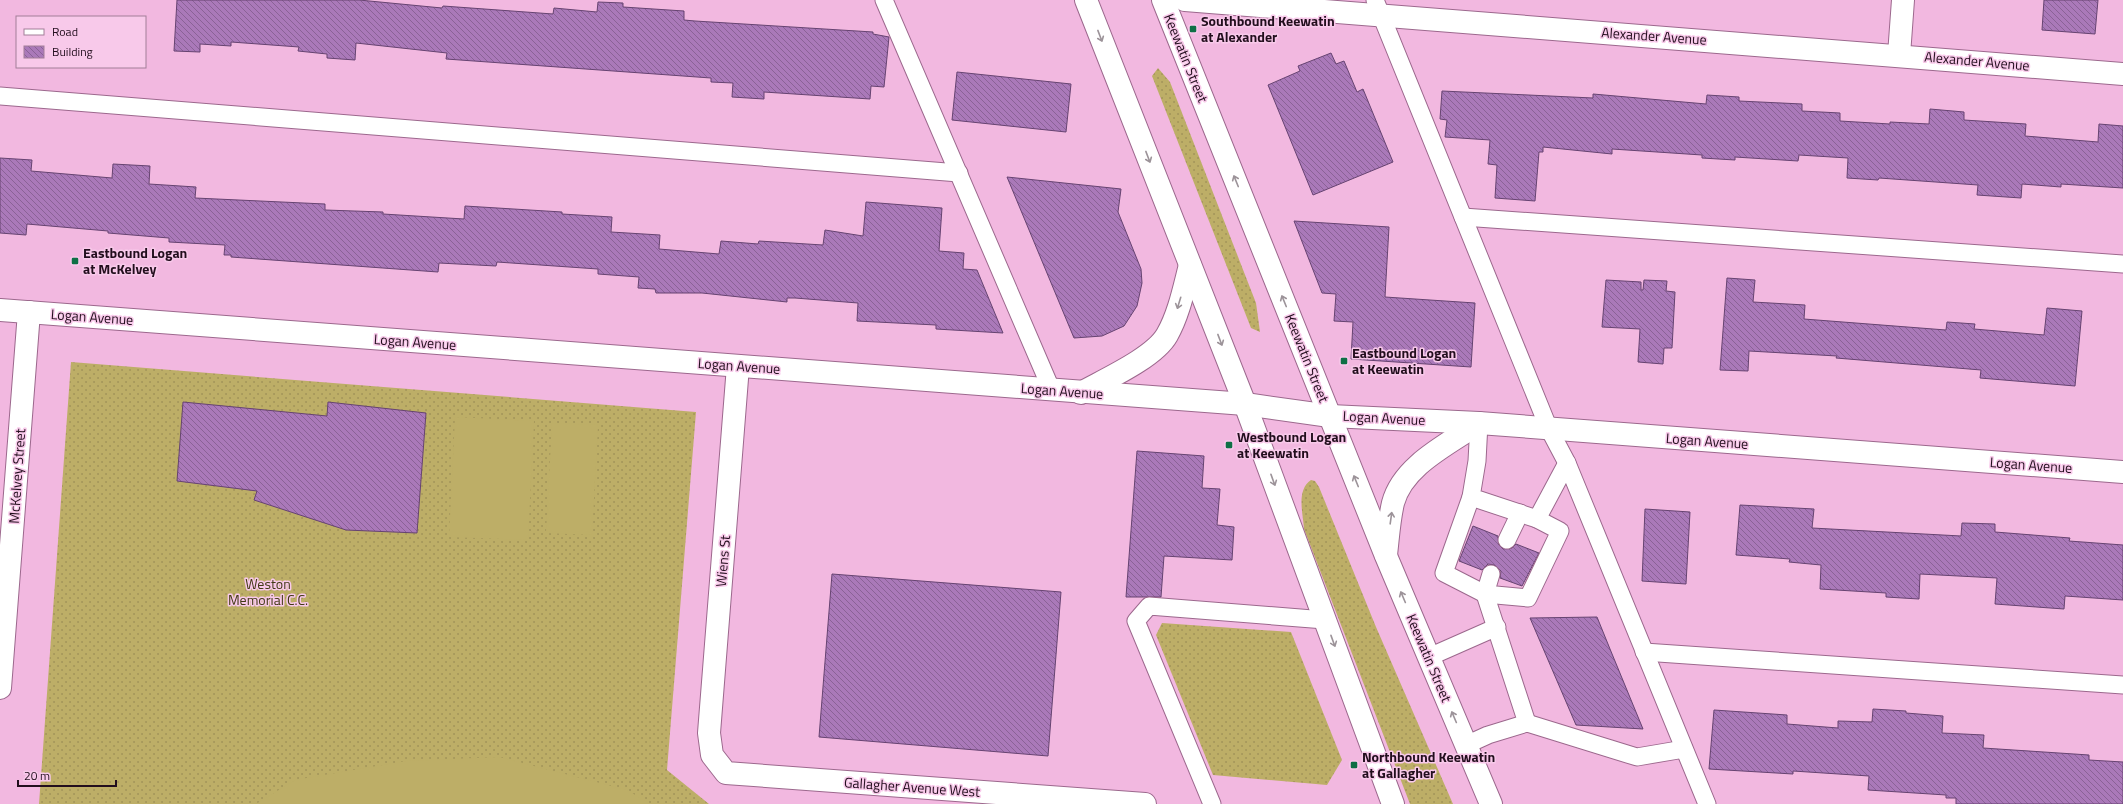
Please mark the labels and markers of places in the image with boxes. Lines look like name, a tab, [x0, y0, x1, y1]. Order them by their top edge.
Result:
place label: Southbound Keewatin at Alexander	[1201, 10, 1335, 47]
marker: Southbound Keewatin at Alexander	[1188, 24, 1198, 34]
place label: Eastbound Logan at McKelvey	[83, 242, 187, 279]
marker: Eastbound Logan at McKelvey	[70, 256, 80, 266]
place label: Eastbound Logan at Keewatin	[1352, 342, 1456, 379]
marker: Eastbound Logan at Keewatin	[1339, 356, 1349, 366]
place label: Westbound Logan at Keewatin	[1237, 426, 1346, 463]
marker: Westbound Logan at Keewatin	[1224, 440, 1234, 450]
place label: Northbound Keewatin at Gallagher	[1362, 746, 1495, 783]
marker: Northbound Keewatin at Gallagher	[1349, 760, 1359, 770]

